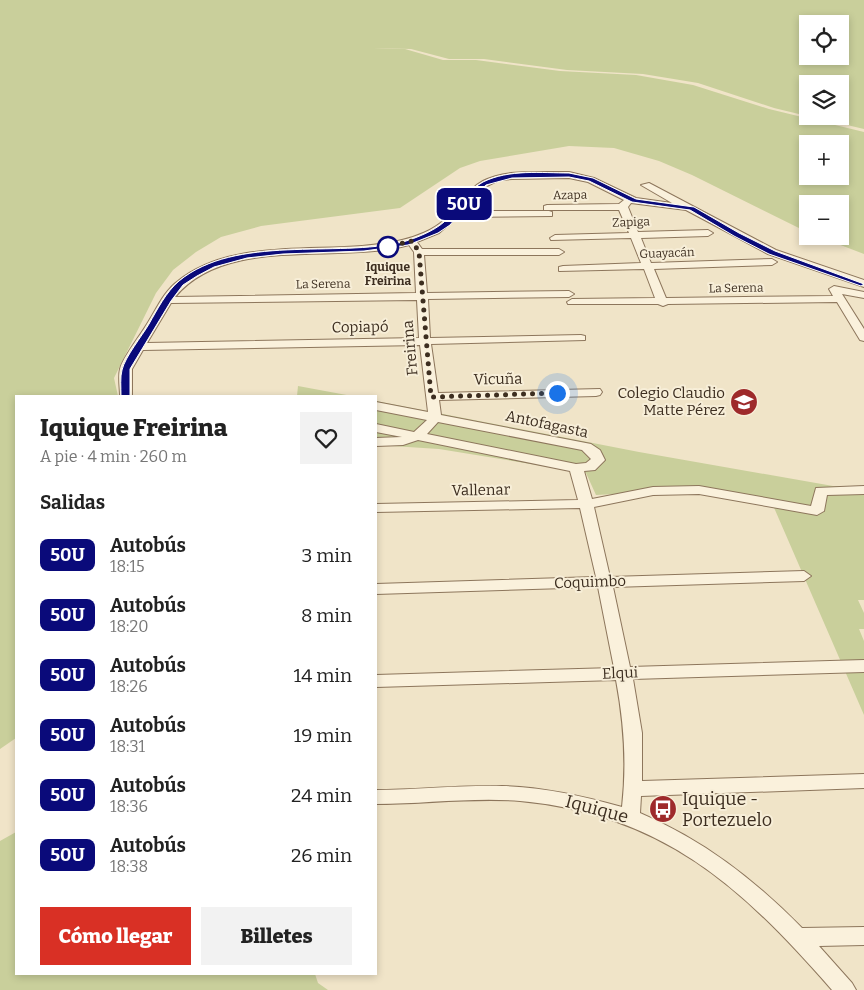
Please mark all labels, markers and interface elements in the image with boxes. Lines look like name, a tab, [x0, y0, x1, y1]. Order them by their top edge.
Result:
map controls	[799, 15, 849, 245]
button: locate	[799, 15, 849, 65]
button: layers	[799, 75, 849, 125]
button: +	[799, 135, 849, 185]
line badge: 50U	[435, 188, 493, 220]
street label: Azapa	[553, 188, 588, 202]
text: 50U	[447, 193, 481, 215]
button: −	[799, 195, 849, 245]
street label: Zapiga	[612, 214, 651, 230]
marker: Iquique Freirina	[377, 236, 399, 258]
street label: Guayacán	[639, 245, 695, 261]
place label: Iquique Freirina	[365, 260, 411, 288]
street label: La Serena	[295, 277, 351, 291]
street label: La Serena	[708, 281, 764, 295]
street label: Copiapó	[331, 318, 389, 336]
street label: Freirina	[399, 319, 421, 377]
street label: Vicuña	[474, 370, 522, 388]
your location	[545, 381, 570, 406]
place label: Colegio Claudio Matte Pérez	[617, 384, 725, 419]
school or university icon: Colegio Claudio Matte Pérez	[729, 387, 759, 417]
street label: Antofagasta	[504, 406, 590, 442]
button: heart	[300, 412, 352, 464]
text: Iquique Freirina	[40, 414, 227, 442]
text: A pie · 4 min · 260 m	[40, 447, 187, 466]
street label: Vallenar	[452, 480, 511, 500]
text: Salidas	[40, 491, 105, 514]
text: Autobús	[110, 534, 186, 557]
text: 50U	[50, 544, 85, 566]
text: 3 min	[302, 544, 352, 567]
text: 18:15	[110, 557, 145, 576]
street label: Coquimbo	[554, 572, 626, 592]
text: Autobús	[110, 594, 186, 617]
text: 50U	[50, 604, 85, 626]
text: 8 min	[301, 604, 352, 627]
text: 18:20	[110, 617, 148, 636]
text: Autobús	[110, 654, 186, 677]
street label: Elqui	[602, 663, 639, 683]
text: 50U	[50, 664, 85, 686]
text: 14 min	[294, 664, 352, 687]
text: 18:26	[110, 677, 148, 696]
text: Autobús	[110, 714, 186, 737]
text: 50U	[50, 724, 85, 746]
text: 19 min	[294, 724, 352, 747]
text: 18:31	[110, 737, 145, 756]
text: Autobús	[110, 774, 186, 797]
text: 50U	[50, 784, 85, 806]
text: 24 min	[291, 784, 352, 807]
place label: Iquique - Portezuelo	[682, 788, 772, 831]
street label: Iquique	[563, 790, 631, 828]
bus stop icon: Iquique - Portezuelo	[648, 794, 678, 824]
text: 18:36	[110, 797, 148, 816]
text: Autobús	[110, 834, 186, 857]
text: 50U	[50, 844, 85, 866]
text: 26 min	[291, 844, 352, 867]
text: 18:38	[110, 857, 148, 876]
button: Cómo llegar	[40, 907, 191, 965]
button: Billetes	[201, 907, 352, 965]

